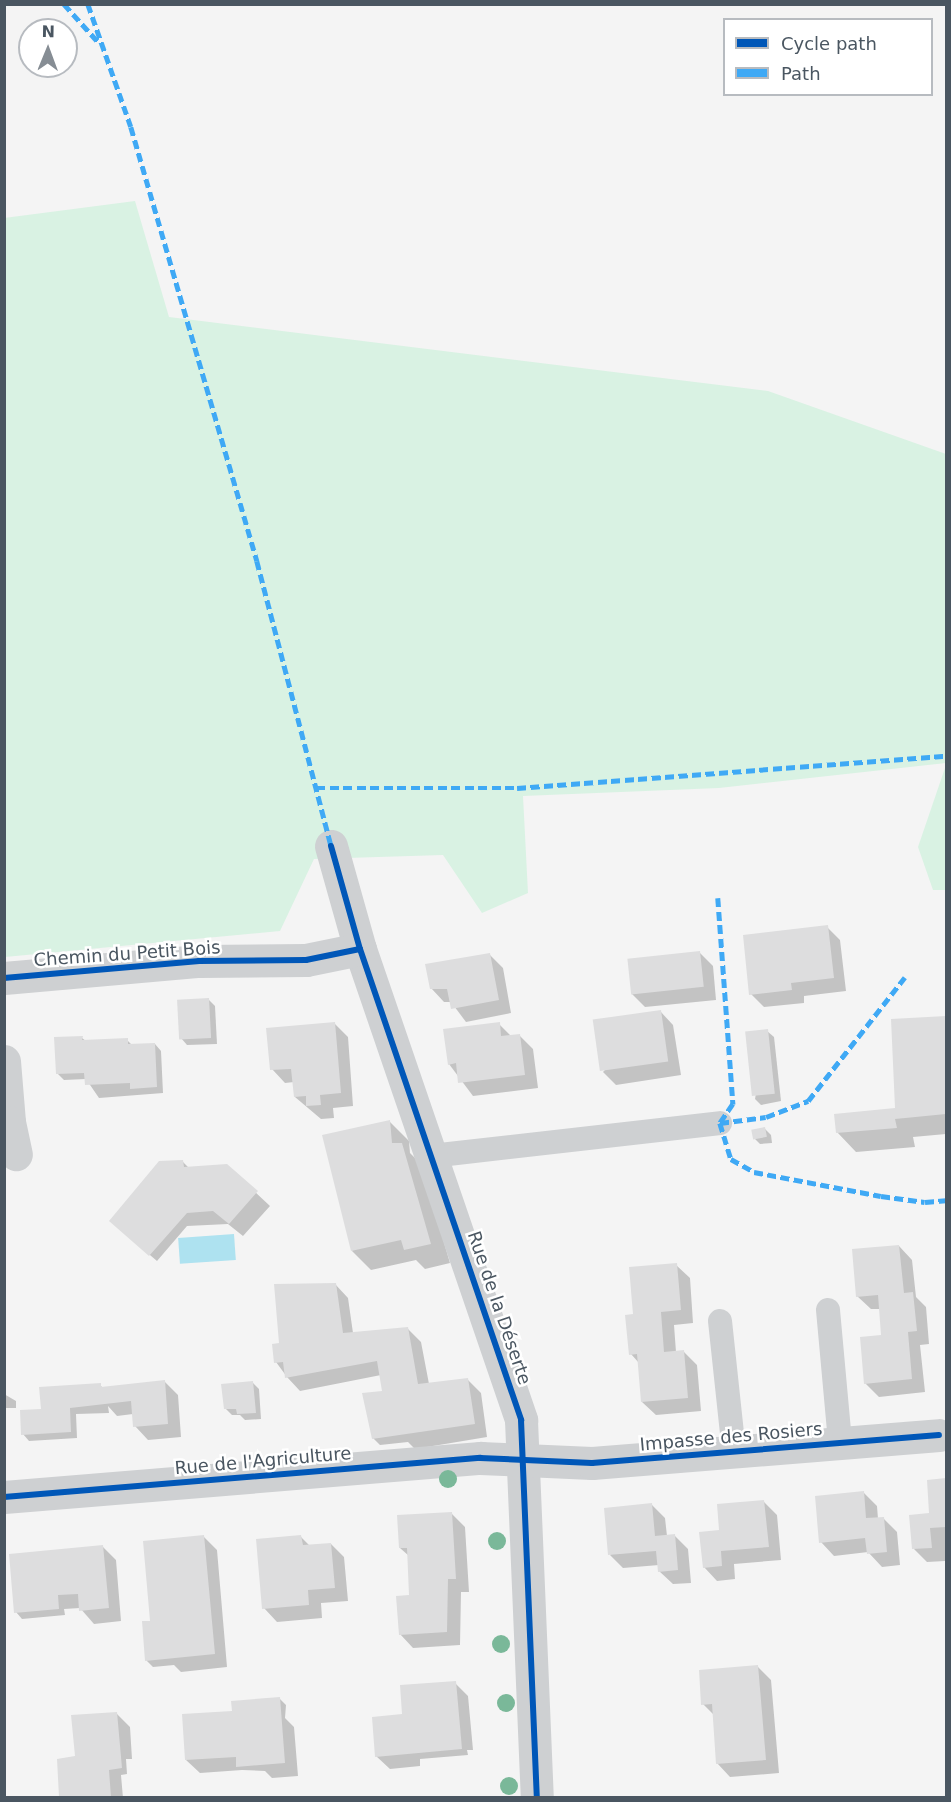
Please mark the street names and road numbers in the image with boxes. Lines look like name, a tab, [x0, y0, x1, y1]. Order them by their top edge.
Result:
street label: Chemin du Petit Bois	[33, 937, 221, 971]
street label: Rue de la Déserte	[463, 1228, 535, 1388]
street label: Impasse des Rosiers	[639, 1418, 823, 1456]
street label: Rue de l'Agriculture	[174, 1443, 352, 1479]

